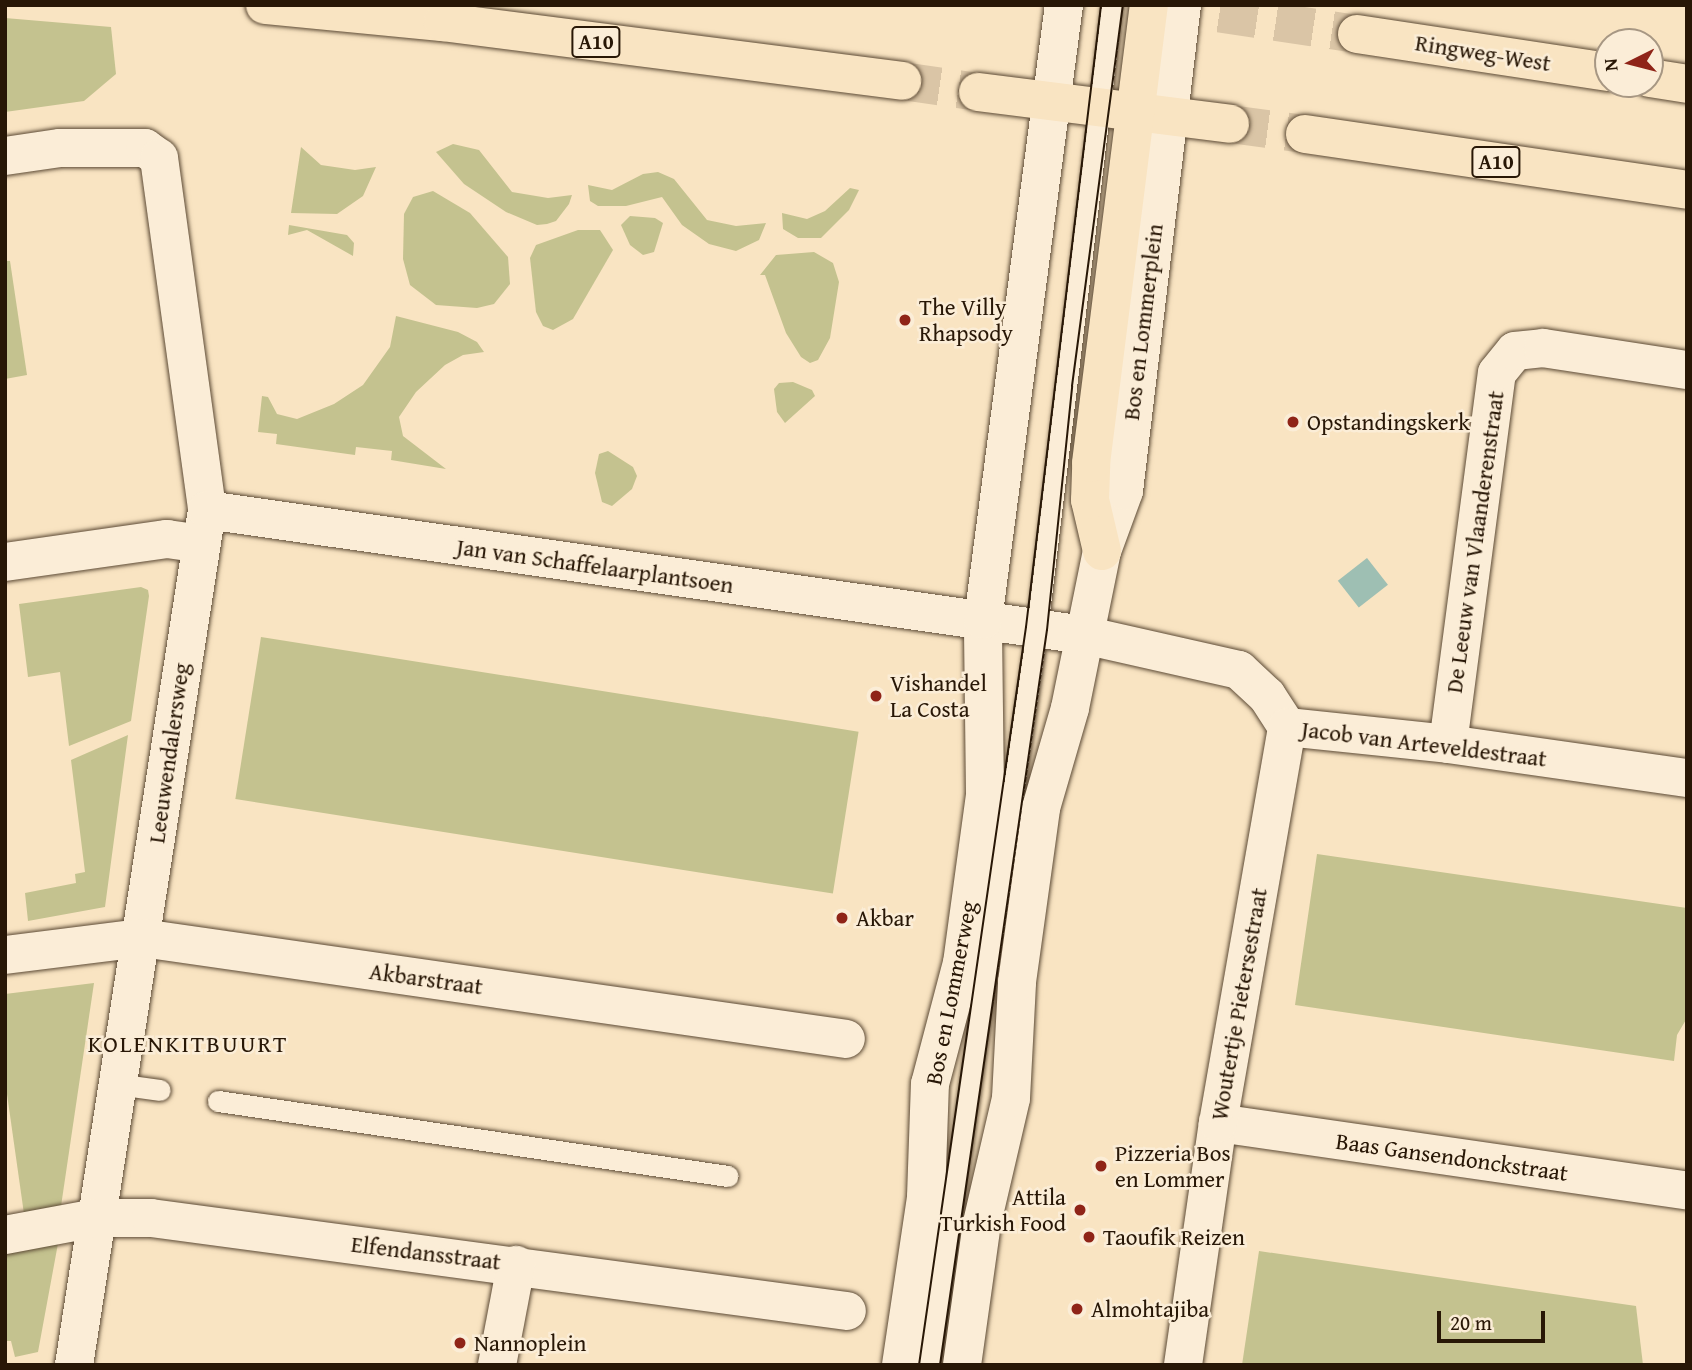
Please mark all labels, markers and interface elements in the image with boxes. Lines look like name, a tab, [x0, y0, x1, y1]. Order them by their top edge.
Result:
road number: A10	[570, 24, 622, 60]
north arrow	[1594, 28, 1664, 98]
street label: Ringweg-West	[1413, 29, 1553, 77]
text: N	[1596, 57, 1625, 73]
road number: A10	[1470, 144, 1522, 180]
street label: Bos en Lommerplein	[1117, 222, 1169, 422]
place label: The Villy Rhapsody	[919, 293, 1013, 347]
marker: The Villy Rhapsody	[897, 312, 913, 328]
street label: De Leeuw van Vlaanderenstraat	[1440, 389, 1510, 695]
place label: Opstandingskerk	[1307, 408, 1470, 436]
marker: Opstandingskerk	[1285, 414, 1301, 430]
street label: Jan van Schaffelaarplantsoen	[455, 533, 735, 599]
street label: Leeuwendalersweg	[143, 661, 195, 845]
place label: Vishandel La Costa	[890, 669, 987, 723]
marker: Vishandel La Costa	[868, 688, 884, 704]
street label: Jacob van Arteveldestraat	[1300, 715, 1548, 773]
street label: Woutertje Pietersestraat	[1205, 886, 1273, 1122]
street label: Bos en Lommerweg	[920, 899, 982, 1087]
place label: Akbar	[856, 904, 914, 932]
marker: Akbar	[834, 910, 850, 926]
street label: Akbarstraat	[368, 957, 484, 1001]
district label: KOLENKITBUURT	[89, 1030, 287, 1058]
street label: Baas Gansendonckstraat	[1334, 1127, 1570, 1187]
place label: Pizzeria Bos en Lommer	[1115, 1139, 1231, 1193]
marker: Pizzeria Bos en Lommer	[1093, 1158, 1109, 1174]
place label: Attila Turkish Food	[940, 1183, 1066, 1237]
marker: Attila Turkish Food	[1072, 1202, 1088, 1218]
place label: Taoufik Reizen	[1103, 1223, 1245, 1251]
marker: Taoufik Reizen	[1081, 1229, 1097, 1245]
street label: Elfendansstraat	[350, 1230, 502, 1276]
place label: Almohtajiba	[1091, 1295, 1209, 1323]
scale bar	[1440, 1296, 1548, 1340]
marker: Almohtajiba	[1069, 1301, 1085, 1317]
text: 20 m	[1450, 1307, 1492, 1338]
place label: Nannoplein	[474, 1329, 587, 1357]
marker: Nannoplein	[452, 1335, 468, 1351]

